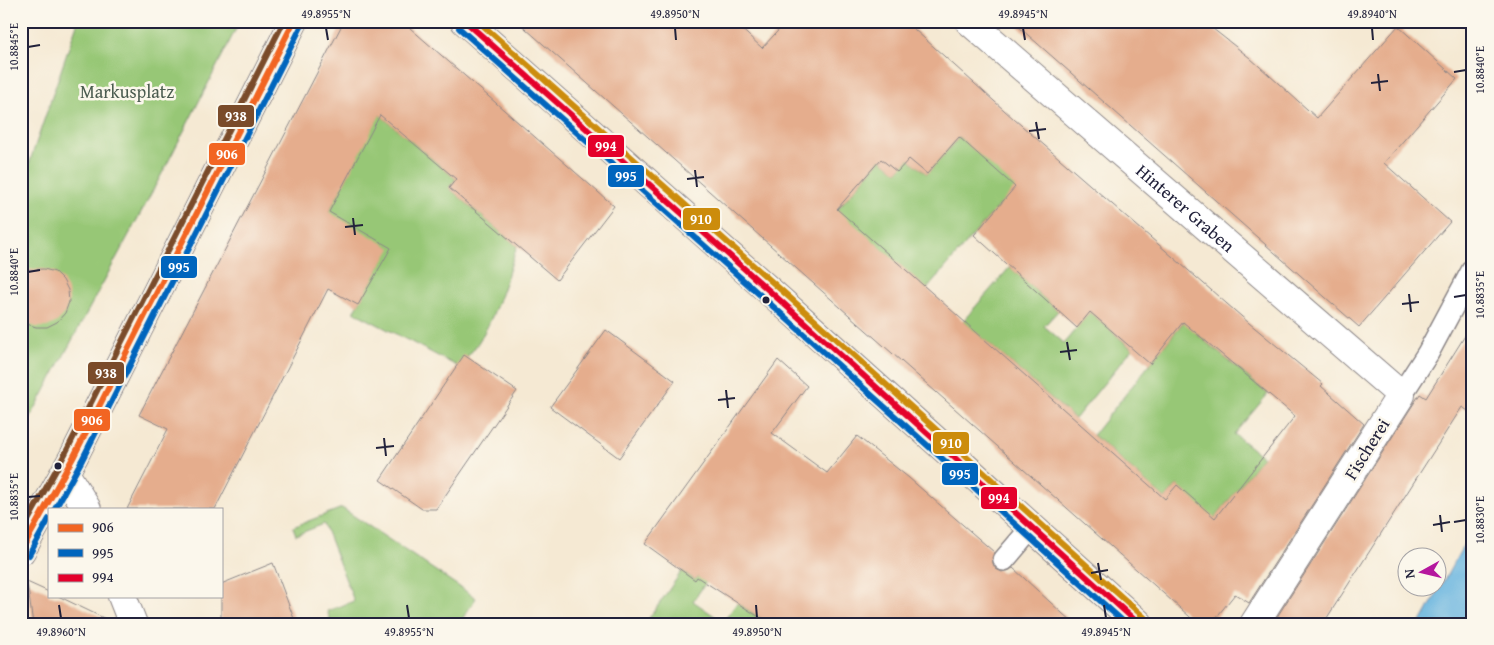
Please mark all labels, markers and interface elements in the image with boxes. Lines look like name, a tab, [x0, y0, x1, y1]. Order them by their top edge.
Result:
text: 49.8955°N	[301, 5, 351, 22]
text: 49.8950°N	[650, 5, 700, 22]
text: 49.8945°N	[998, 5, 1048, 22]
text: 49.8940°N	[1347, 5, 1397, 22]
text: 10.8845°E	[5, 23, 22, 71]
text: 10.8840°E	[1471, 46, 1488, 94]
park label: Markusplatz	[80, 78, 174, 105]
line badge: 938	[217, 104, 255, 128]
text: 938	[225, 106, 247, 126]
line badge: 994	[587, 134, 625, 158]
text: 994	[595, 136, 617, 156]
line badge: 906	[208, 142, 246, 166]
text: 906	[216, 144, 238, 164]
street label: Hinterer Graben	[1130, 157, 1241, 258]
line badge: 995	[607, 164, 645, 188]
text: 995	[615, 166, 637, 186]
line badge: 910	[682, 207, 721, 231]
text: 910	[690, 209, 712, 229]
text: 10.8840°E	[5, 248, 22, 296]
line badge: 995	[160, 255, 198, 279]
text: 995	[168, 257, 190, 277]
text: 10.8835°E	[1471, 271, 1488, 319]
unlabelled marker	[761, 295, 771, 305]
line badge: 938	[87, 361, 125, 385]
text: 938	[95, 363, 117, 383]
line badge: 906	[73, 408, 111, 432]
text: 906	[81, 410, 103, 430]
street label: Fischerei	[1337, 413, 1396, 485]
line badge: 910	[932, 431, 970, 455]
text: 910	[940, 433, 962, 453]
unlabelled marker	[53, 461, 63, 471]
line badge: 995	[941, 462, 979, 486]
text: 995	[949, 464, 971, 484]
text: 10.8835°E	[5, 473, 22, 521]
line badge: 994	[980, 486, 1018, 510]
text: 994	[988, 488, 1010, 508]
text: 10.8830°E	[1471, 496, 1488, 544]
legend	[48, 508, 222, 598]
text: 906	[92, 516, 114, 537]
text: 995	[92, 542, 114, 563]
north arrow	[1396, 548, 1446, 598]
text: 994	[92, 566, 114, 587]
text: N	[1398, 567, 1420, 580]
text: 49.8960°N	[36, 623, 86, 640]
text: 49.8955°N	[384, 623, 434, 640]
text: 49.8950°N	[732, 623, 782, 640]
text: 49.8945°N	[1081, 623, 1131, 640]

